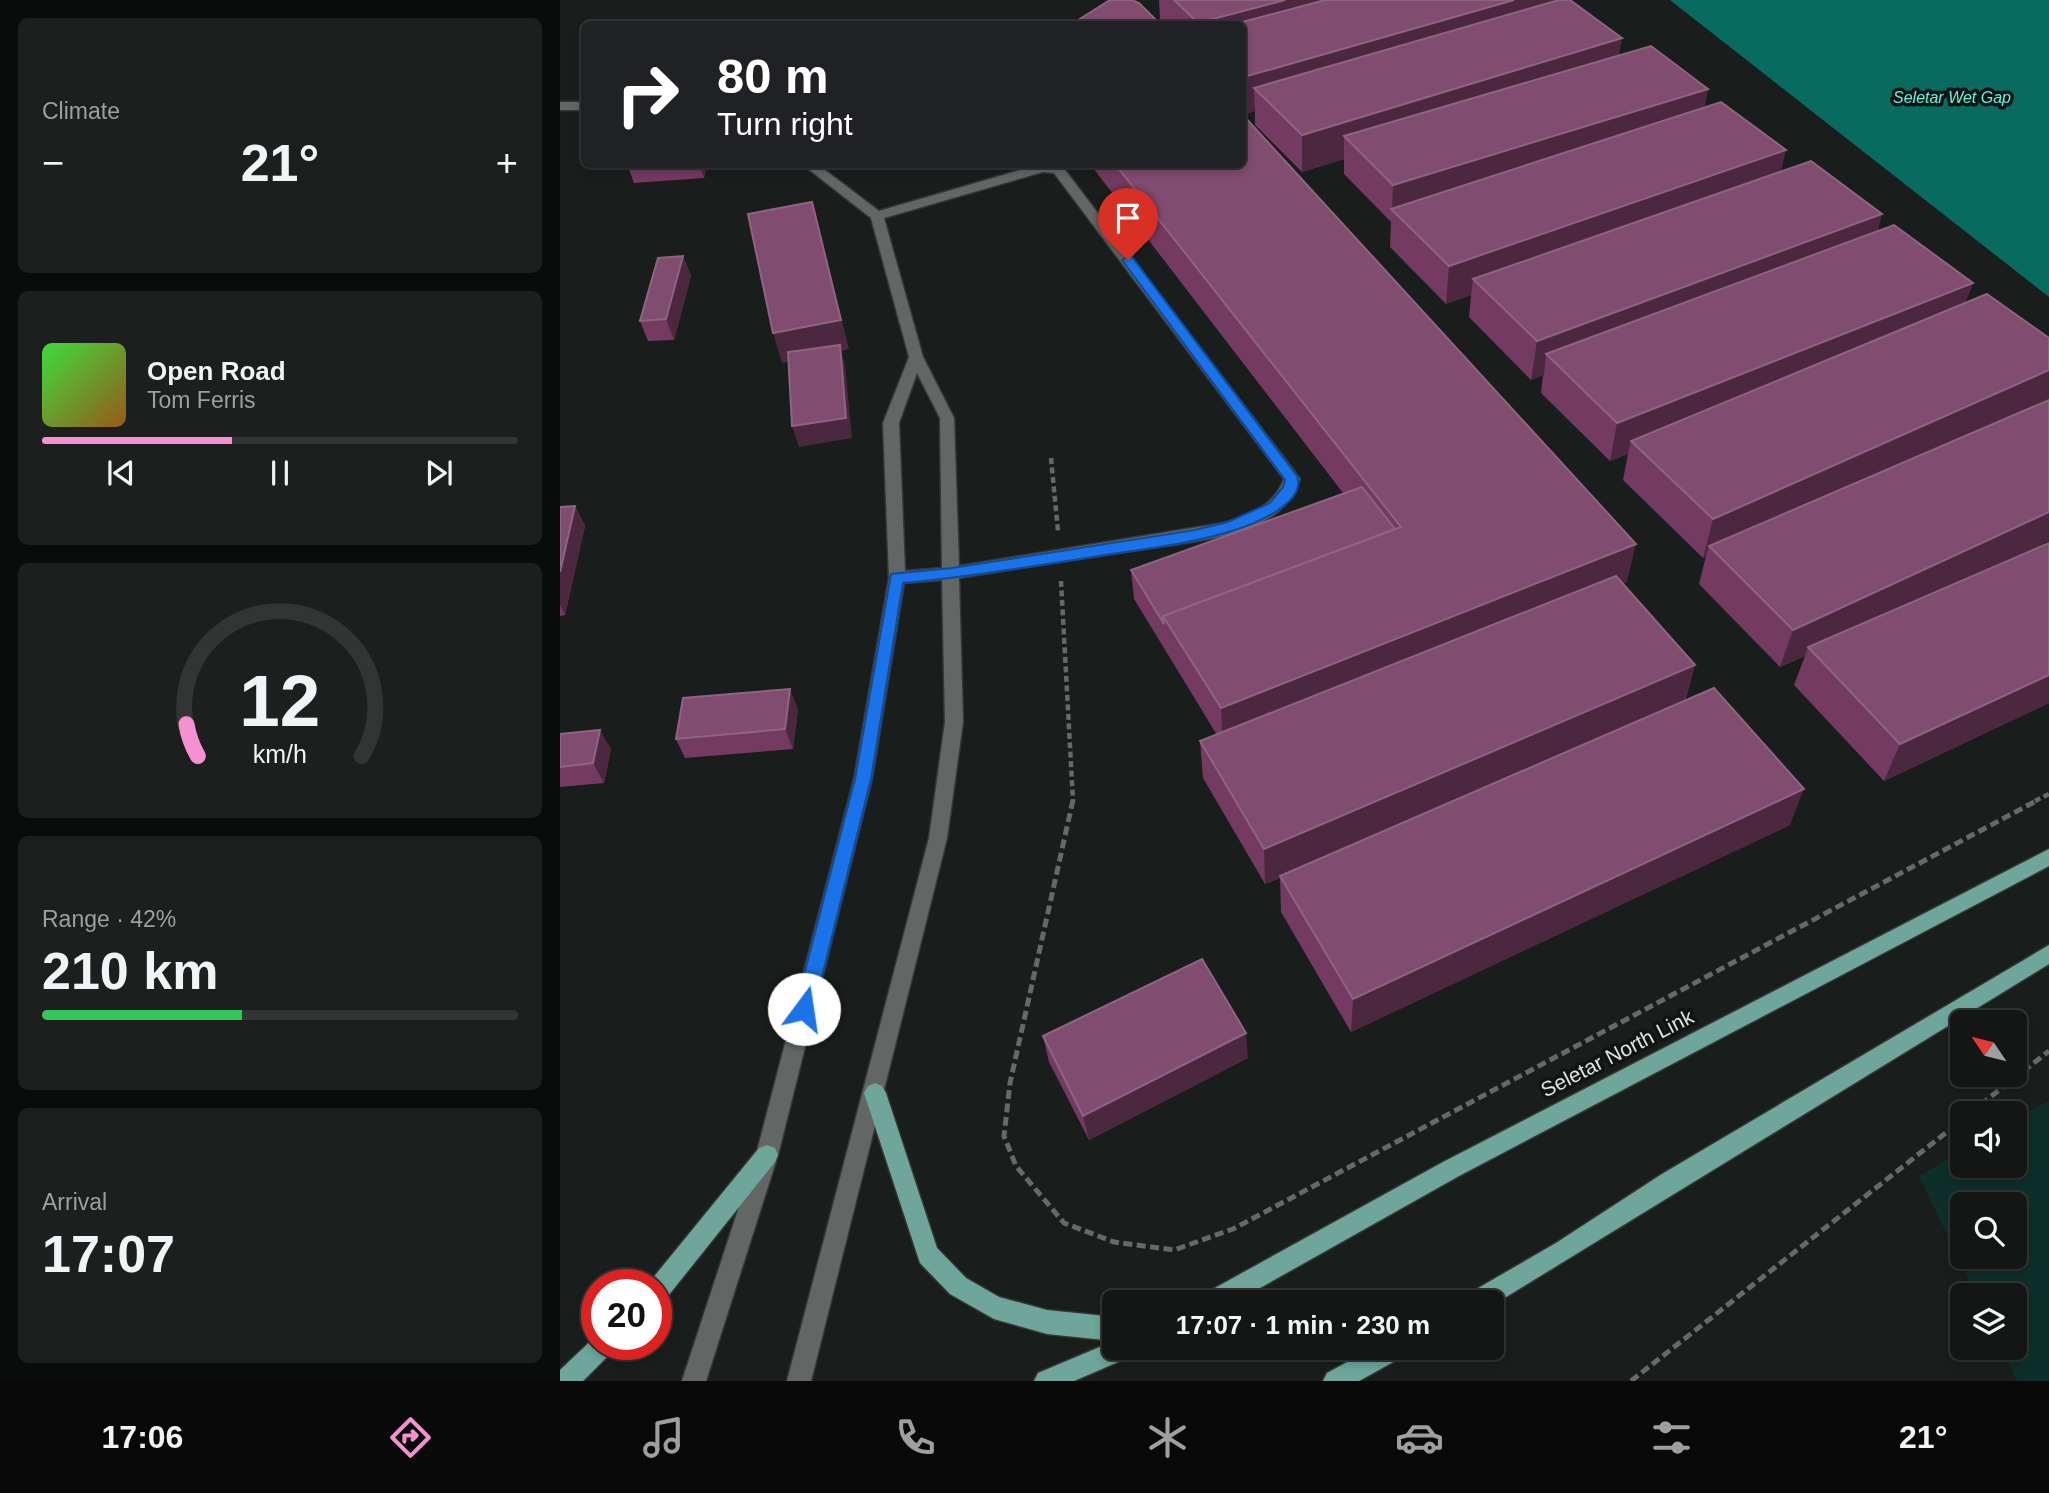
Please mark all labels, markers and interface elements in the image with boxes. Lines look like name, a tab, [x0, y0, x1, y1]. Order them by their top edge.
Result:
icon: right	[602, 49, 693, 140]
text: 80 m	[717, 49, 829, 103]
water label: Seletar Wet Gap	[1893, 89, 2011, 106]
text: Climate	[42, 98, 120, 124]
text: Turn right	[717, 106, 853, 142]
text: 21°	[241, 134, 319, 192]
text: −	[42, 142, 64, 184]
text: +	[496, 142, 518, 184]
pin	[1098, 188, 1158, 260]
icon: arrive	[1109, 199, 1147, 237]
text: Open Road	[147, 356, 286, 386]
text: Tom Ferris	[147, 387, 256, 413]
icon: previous	[102, 454, 140, 492]
icon: pause	[261, 454, 299, 492]
icon: next	[420, 454, 458, 492]
text: 12	[240, 661, 320, 742]
text: km/h	[253, 740, 307, 768]
text: Range · 42%	[42, 906, 176, 932]
text: 210 km	[42, 942, 218, 1000]
position arrow	[767, 972, 841, 1046]
street label: Seletar North Link	[1537, 1004, 1698, 1101]
north arrow	[1950, 1010, 2026, 1087]
map controls	[1950, 1010, 2027, 1360]
button: sound	[1950, 1101, 2027, 1178]
text: Arrival	[42, 1189, 107, 1215]
button: search	[1950, 1192, 2027, 1269]
text: 17:07	[42, 1225, 175, 1283]
speed limit sign: 20	[581, 1269, 672, 1360]
button: layers	[1950, 1283, 2027, 1360]
text: 17:07 · 1 min · 230 m	[1176, 1310, 1430, 1340]
icon: directions	[386, 1413, 435, 1462]
icon: music	[639, 1413, 688, 1462]
icon: phone	[891, 1413, 940, 1462]
icon: climate	[1143, 1413, 1192, 1462]
icon: car	[1395, 1413, 1444, 1462]
icon: filters	[1647, 1413, 1696, 1462]
text: 17:06	[102, 1419, 183, 1455]
text: 21°	[1899, 1419, 1947, 1455]

